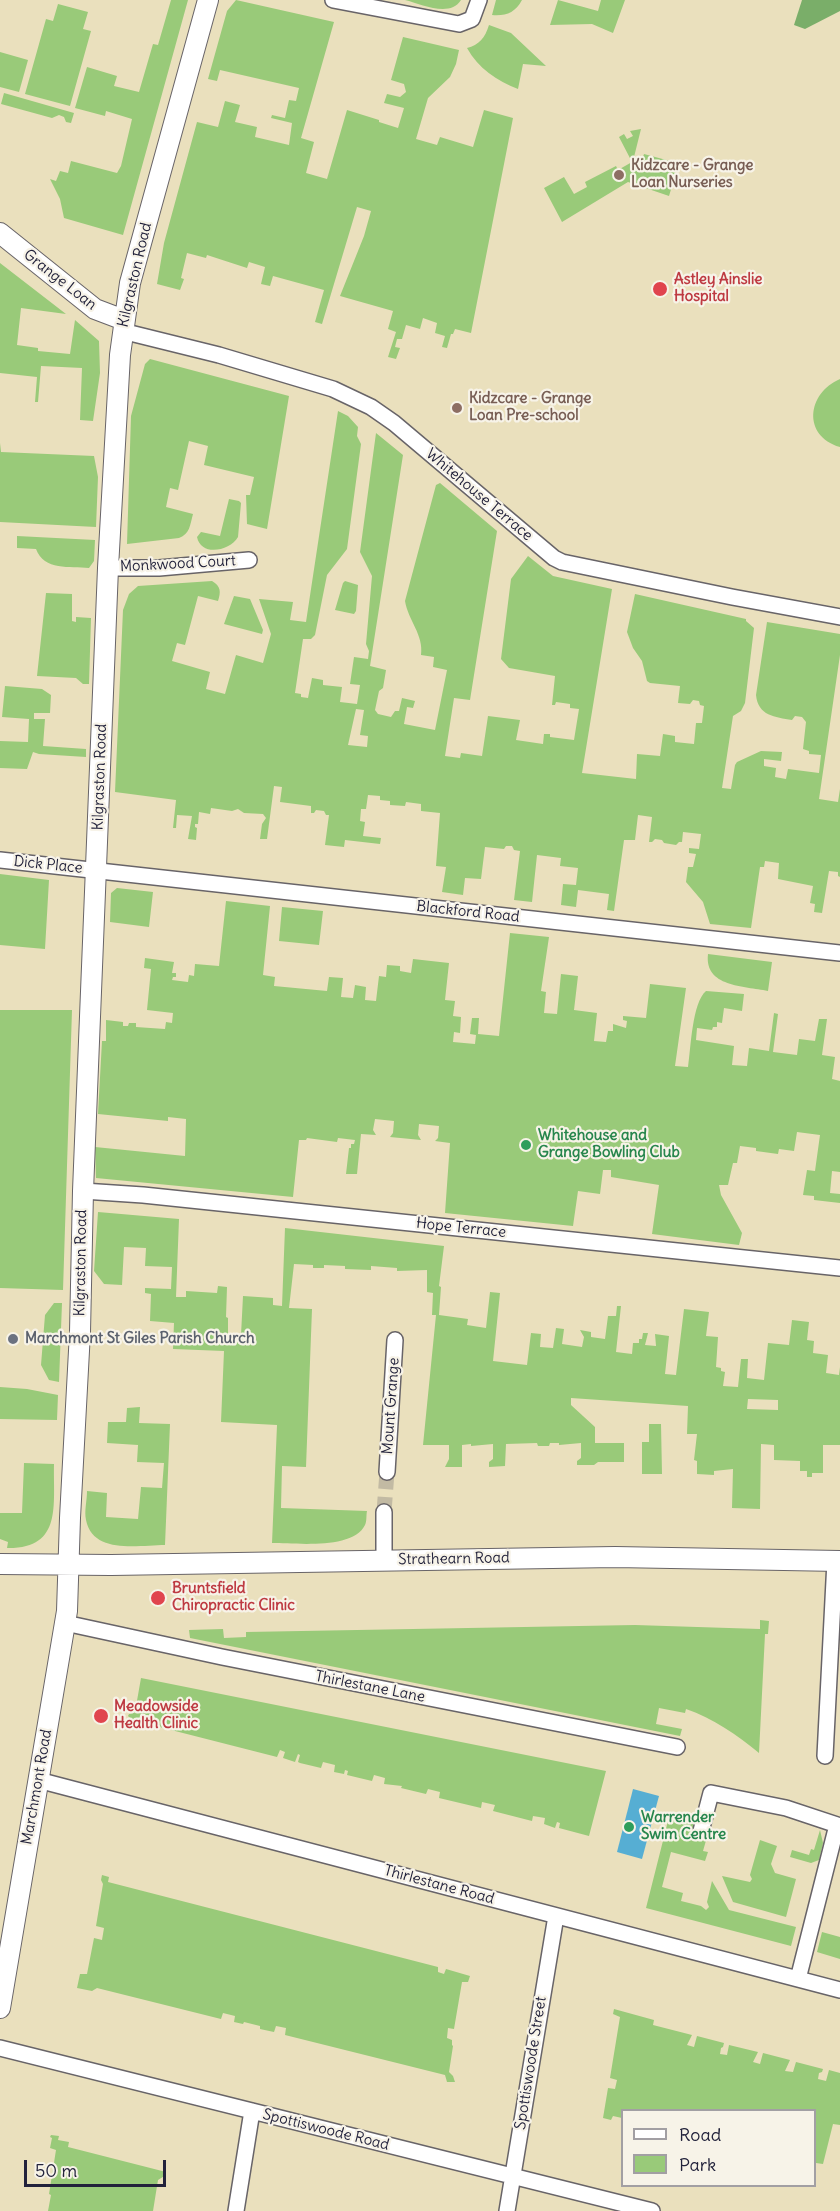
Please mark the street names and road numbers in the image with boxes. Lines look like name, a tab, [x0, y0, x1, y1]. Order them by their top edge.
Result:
street label: Kilgraston Road	[114, 221, 156, 329]
street label: Grange Loan	[20, 246, 100, 314]
street label: Whitehouse Terrace	[422, 445, 536, 545]
street label: Monkwood Court	[120, 552, 236, 576]
street label: Kilgraston Road	[89, 723, 111, 831]
street label: Dick Place	[13, 852, 83, 878]
street label: Blackford Road	[416, 898, 520, 926]
street label: Kilgraston Road	[71, 1210, 91, 1316]
street label: Hope Terrace	[415, 1214, 507, 1242]
street label: Mount Grange	[379, 1357, 403, 1455]
street label: Strathearn Road	[398, 1549, 510, 1569]
street label: Thirlestane Lane	[314, 1668, 426, 1706]
street label: Marchmont Road	[18, 1728, 56, 1846]
street label: Thirlestane Road	[382, 1862, 496, 1908]
street label: Spottiswoode Street	[512, 1995, 550, 2131]
street label: Spottiswoode Road	[261, 2106, 391, 2154]

